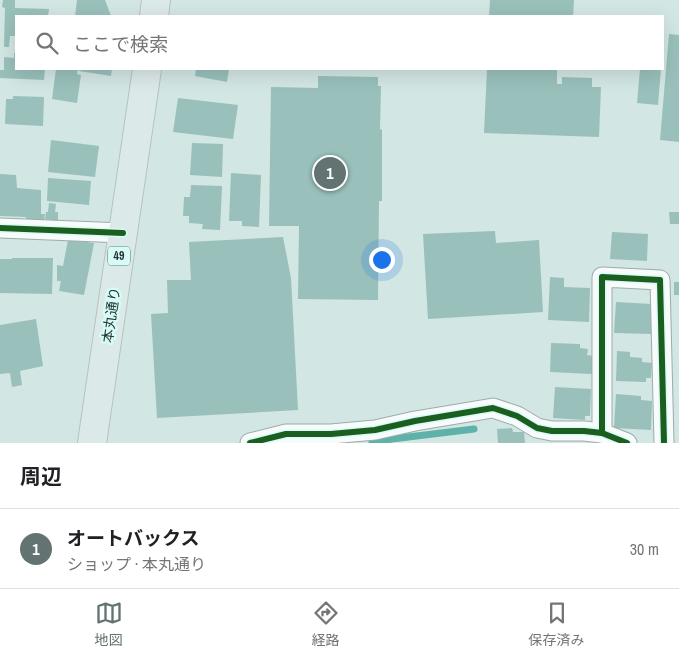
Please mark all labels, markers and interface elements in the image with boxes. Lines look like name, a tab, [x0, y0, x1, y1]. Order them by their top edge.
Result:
search box	[15, 15, 664, 70]
icon: search	[33, 29, 61, 57]
text: ここで検索	[73, 31, 168, 57]
pin: 1	[314, 154, 346, 192]
road number: 49	[108, 247, 130, 266]
your location	[369, 247, 395, 273]
street label: 本丸通り	[98, 286, 124, 344]
text: 周辺	[20, 462, 62, 491]
text: オートバックス	[67, 525, 199, 551]
text: 1	[32, 538, 40, 560]
text: 30 m	[630, 538, 659, 560]
text: ショップ · 本丸通り	[67, 553, 206, 575]
tab: 地図	[95, 599, 123, 649]
tab: 経路	[312, 599, 340, 649]
tab: 保存済み	[529, 599, 585, 649]

